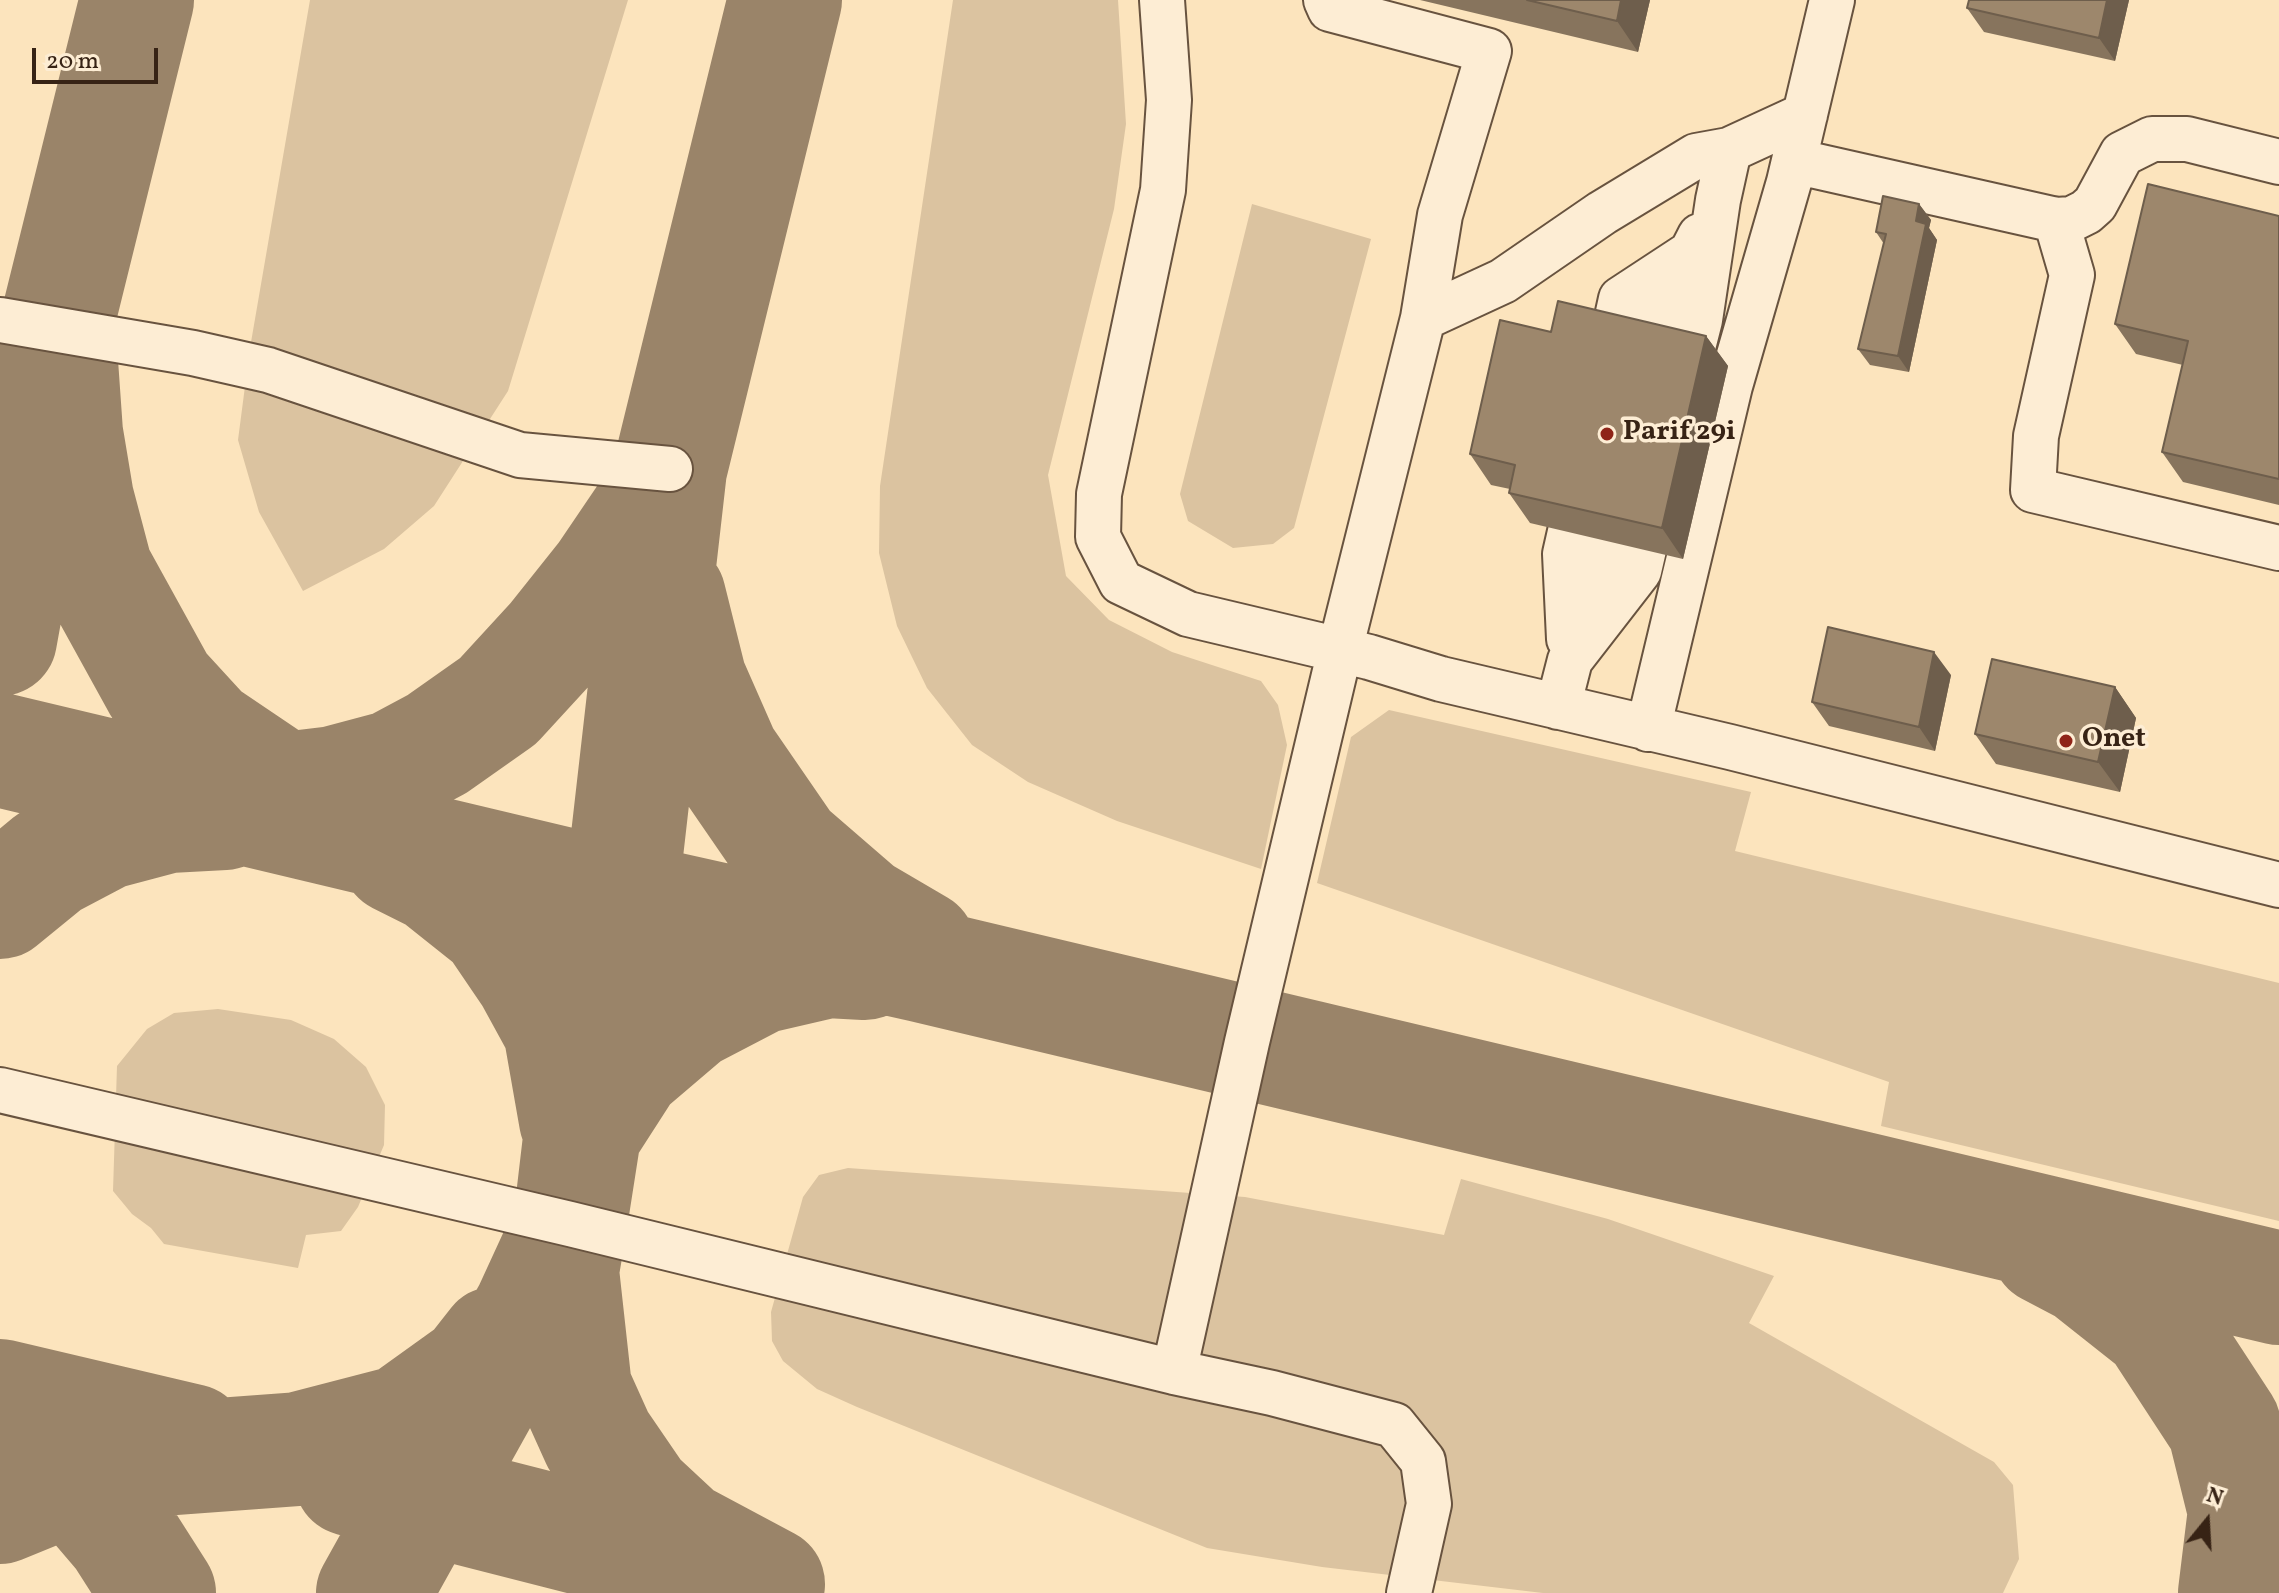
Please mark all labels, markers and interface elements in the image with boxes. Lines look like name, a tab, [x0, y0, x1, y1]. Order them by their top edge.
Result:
scale bar	[36, 32, 162, 82]
text: 20 m	[46, 45, 99, 79]
place label: Parif 29i	[1623, 417, 1736, 451]
marker: Parif 29i	[1598, 425, 1616, 443]
place label: Onet	[2082, 724, 2146, 758]
marker: Onet	[2057, 732, 2075, 750]
text: N	[2202, 1480, 2227, 1515]
north arrow	[2167, 1481, 2247, 1561]

